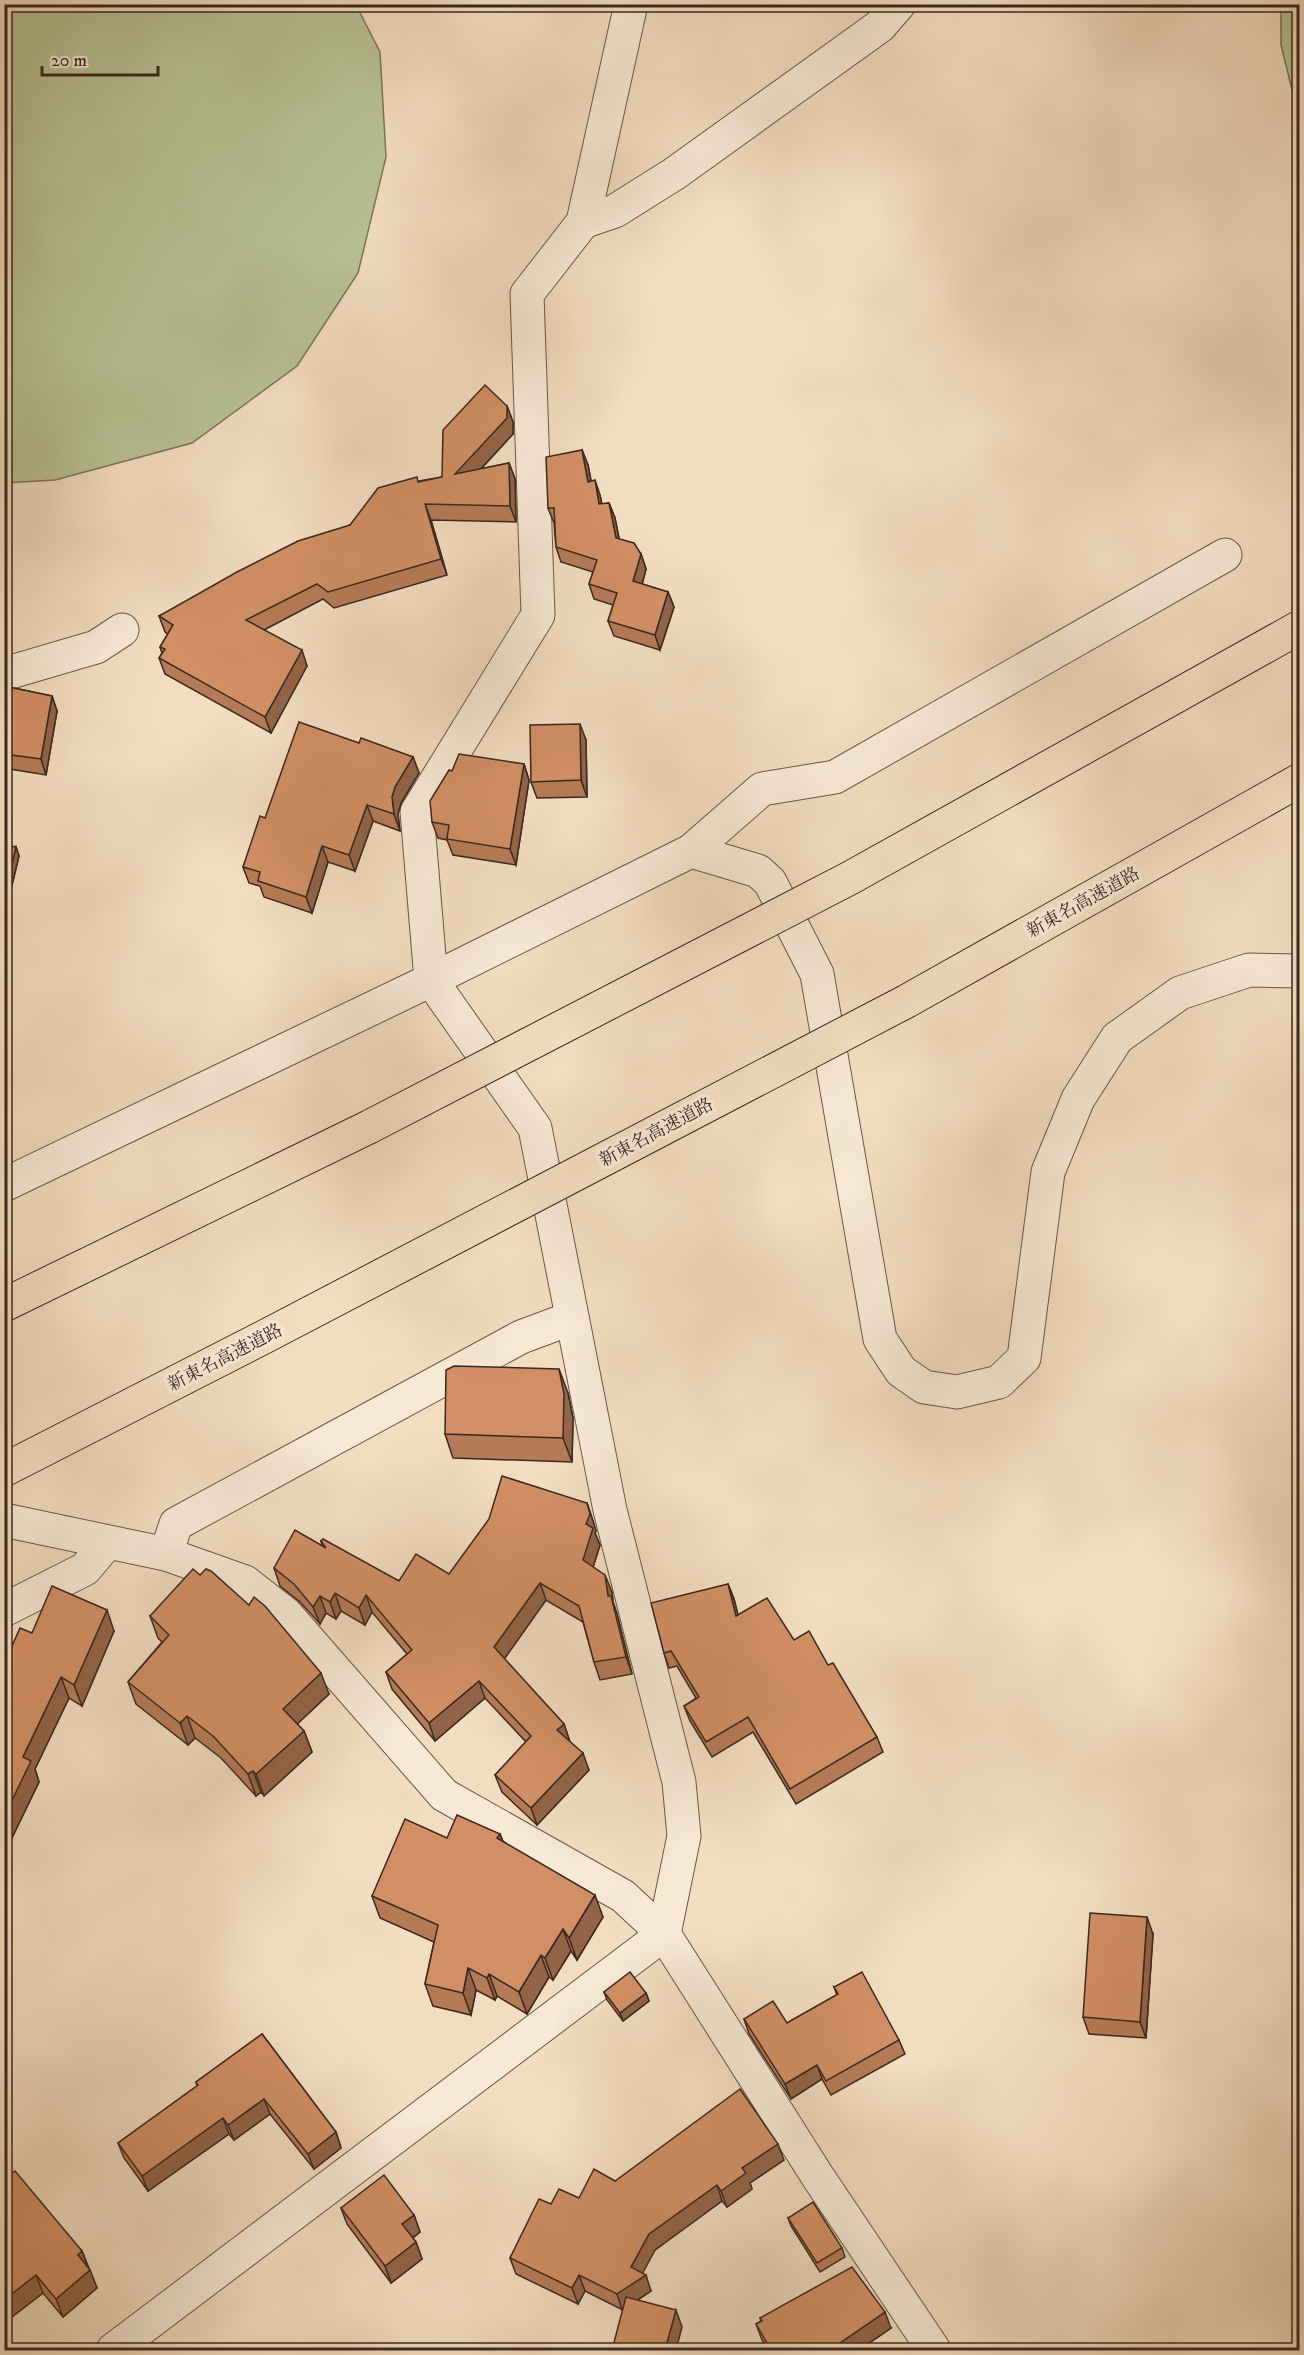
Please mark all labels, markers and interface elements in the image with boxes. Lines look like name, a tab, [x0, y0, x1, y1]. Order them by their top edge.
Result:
scale bar	[42, 39, 158, 77]
text: 20 m	[51, 50, 87, 72]
street label: 新東名高速道路	[1023, 863, 1144, 943]
street label: 新東名高速道路	[596, 1094, 717, 1172]
street label: 新東名高速道路	[164, 1319, 287, 1396]

